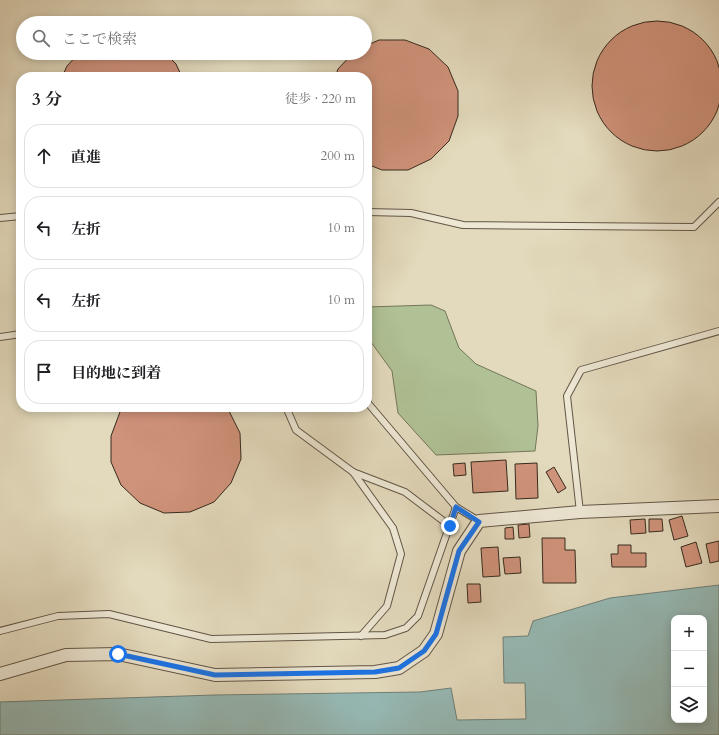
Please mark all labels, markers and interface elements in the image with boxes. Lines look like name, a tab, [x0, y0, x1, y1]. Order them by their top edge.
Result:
search box	[16, 16, 372, 60]
icon: search	[30, 27, 52, 49]
text: ここで検索	[62, 29, 137, 49]
text: 3 分	[32, 88, 62, 111]
text: 徒歩 · 220 m	[285, 90, 356, 108]
icon: ahead	[33, 145, 55, 167]
text: 直進	[71, 147, 101, 167]
text: 200 m	[321, 147, 355, 165]
icon: left	[33, 217, 55, 239]
text: 左折	[71, 219, 101, 239]
text: 10 m	[327, 219, 355, 237]
icon: left	[33, 289, 55, 311]
text: 左折	[71, 291, 101, 311]
text: 10 m	[327, 291, 355, 309]
icon: arrive	[33, 361, 55, 383]
text: 目的地に到着	[71, 363, 161, 383]
route end	[441, 517, 459, 535]
map controls	[671, 615, 707, 723]
button: +	[671, 615, 707, 651]
route start	[109, 645, 127, 663]
button: −	[671, 651, 707, 687]
button: layers	[671, 687, 707, 723]

